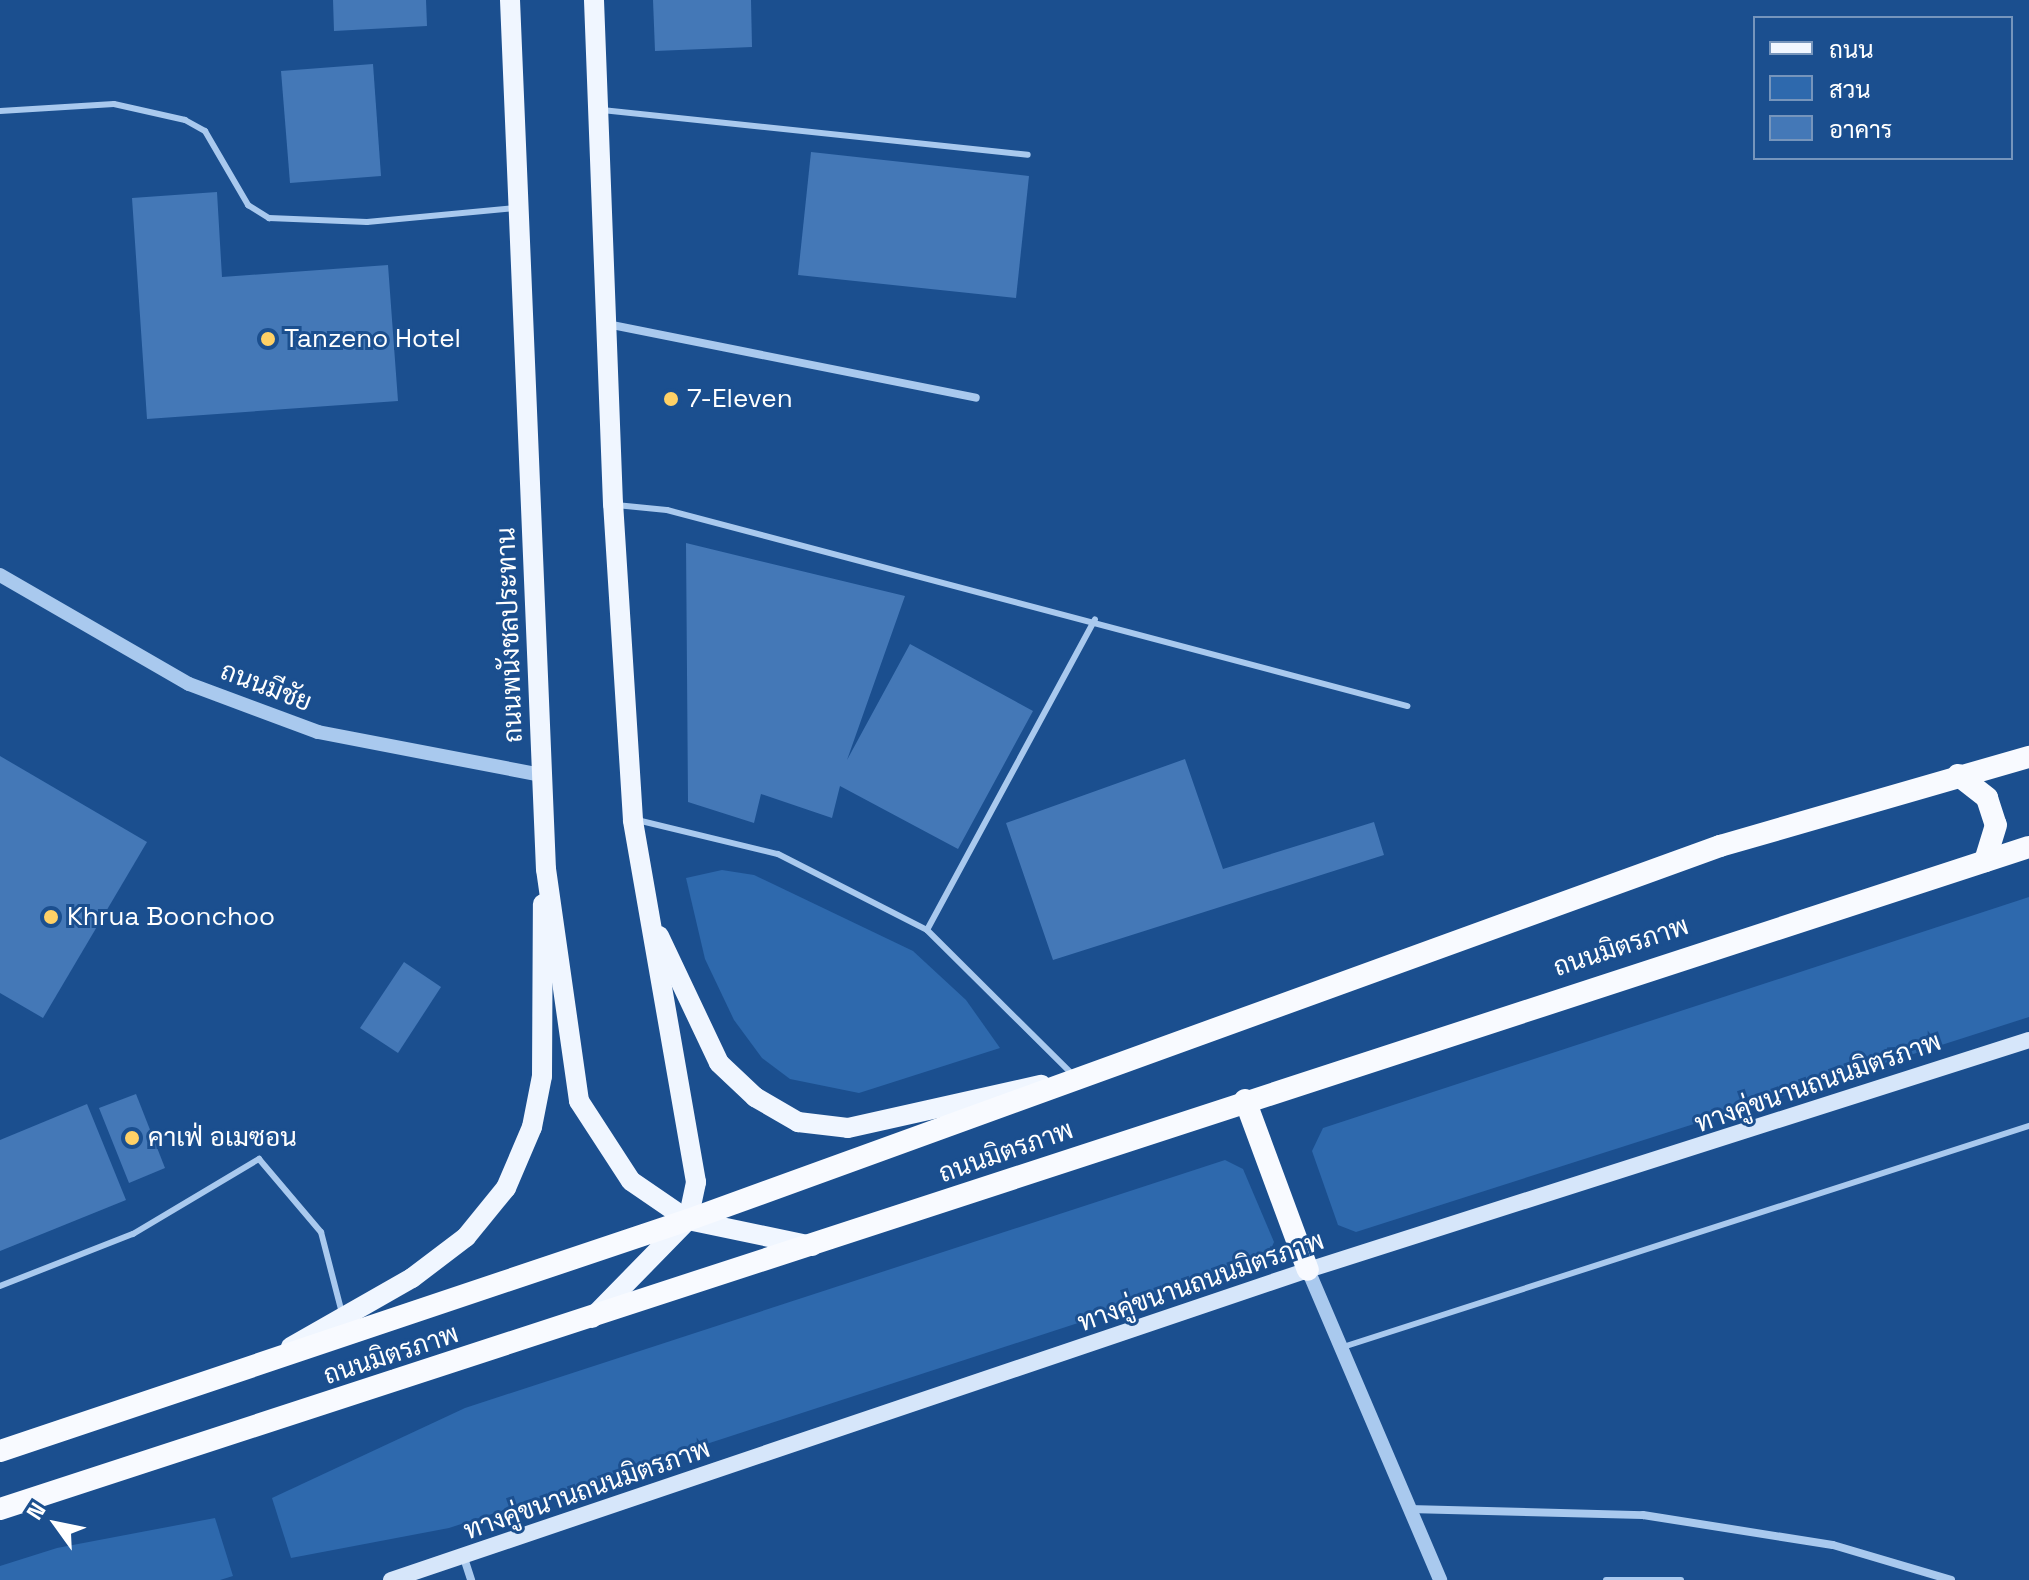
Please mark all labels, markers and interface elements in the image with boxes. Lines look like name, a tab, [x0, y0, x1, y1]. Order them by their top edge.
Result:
legend	[1753, 16, 2013, 160]
text: ถนน	[1829, 34, 1874, 65]
text: สวน	[1829, 74, 1871, 105]
text: อาคาร	[1829, 114, 1892, 145]
place label: Tanzeno Hotel	[284, 323, 461, 355]
marker: Tanzeno Hotel	[259, 330, 277, 348]
place label: 7-Eleven	[687, 383, 793, 415]
marker: 7-Eleven	[662, 390, 680, 408]
street label: ถนนพนังชลประทาน	[491, 527, 529, 743]
street label: ถนนมีชัย	[216, 655, 316, 719]
place label: Khrua Boonchoo	[67, 901, 275, 933]
marker: Khrua Boonchoo	[42, 908, 60, 926]
street label: ถนนมิตรภาพ	[1550, 911, 1692, 983]
street label: ทางคู่ขนานถนนมิตรภาพ	[1691, 1026, 1945, 1140]
street label: ถนนมิตรภาพ	[935, 1114, 1077, 1190]
place label: คาเฟ่ อเมซอน	[148, 1122, 297, 1154]
marker: คาเฟ่ อเมซอน	[123, 1129, 141, 1147]
street label: ทางคู่ขนานถนนมิตรภาพ	[1074, 1225, 1328, 1339]
street label: ถนนมิตรภาพ	[320, 1319, 462, 1391]
street label: ทางคู่ขนานถนนมิตรภาพ	[460, 1433, 714, 1547]
north arrow	[16, 1484, 96, 1564]
text: N	[20, 1497, 52, 1525]

